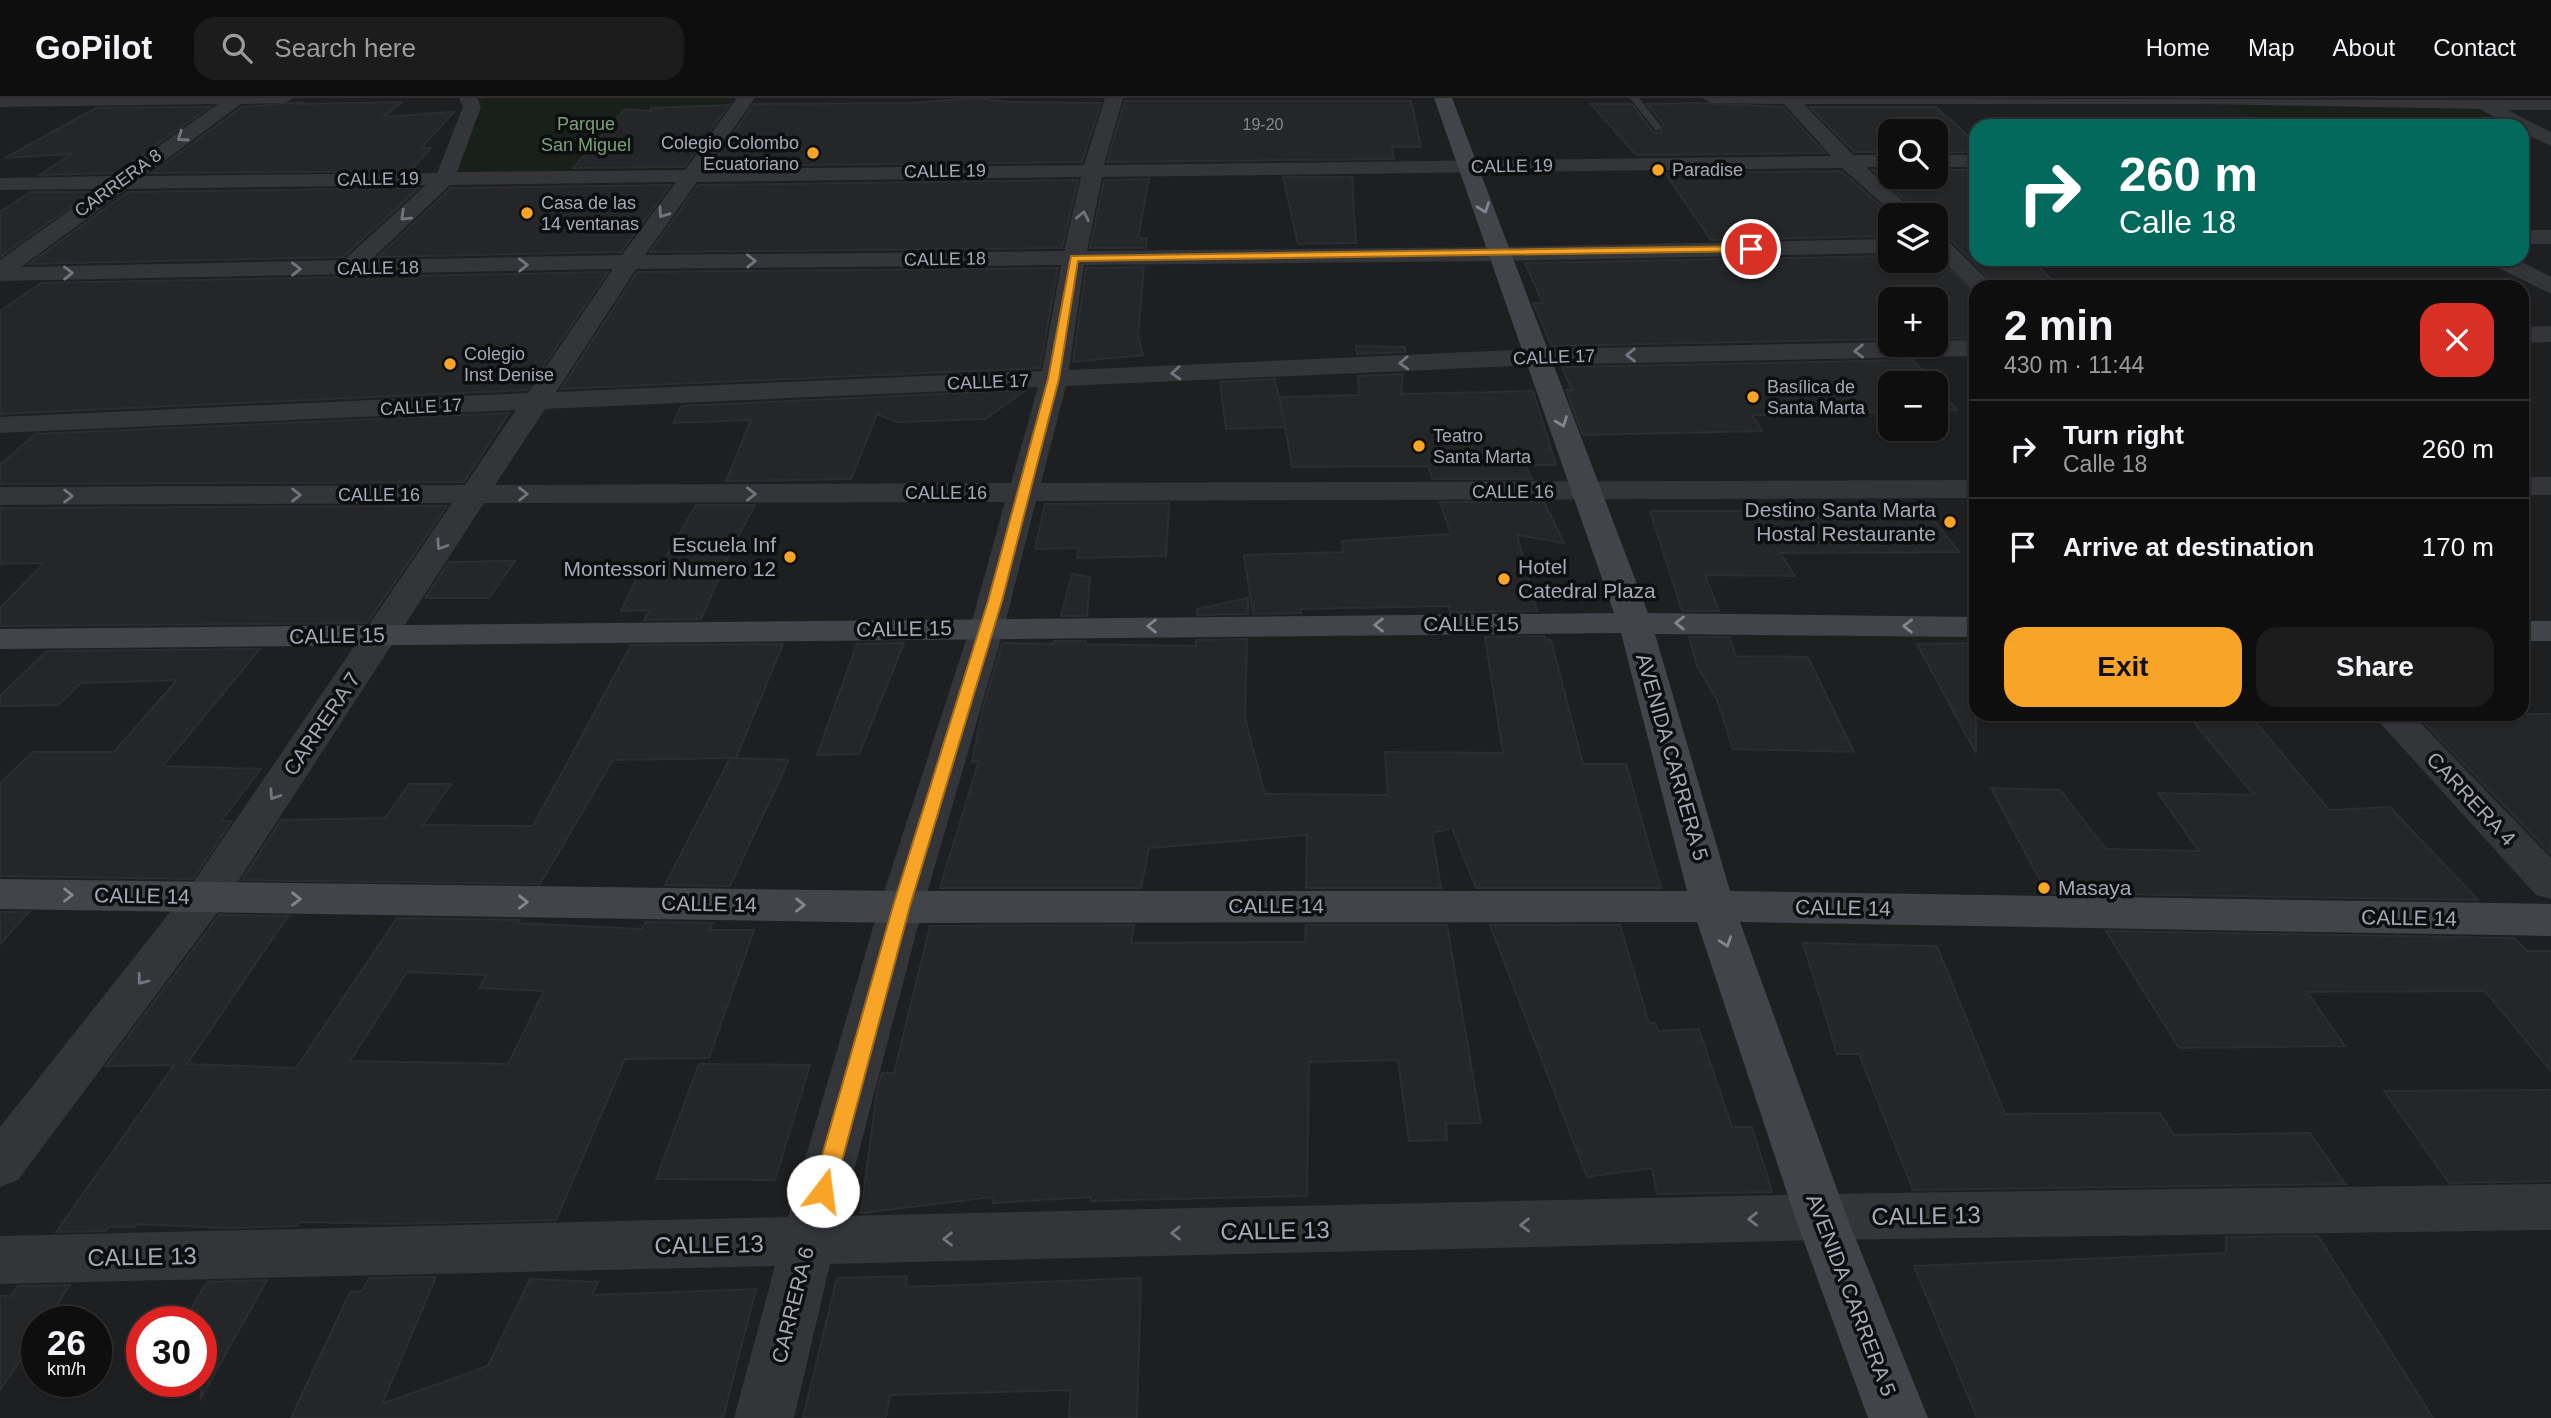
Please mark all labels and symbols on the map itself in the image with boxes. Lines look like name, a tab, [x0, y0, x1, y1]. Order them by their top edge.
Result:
park label: Parque San Miguel	[541, 114, 631, 155]
house number: 19-20	[1243, 116, 1284, 133]
one-way arrow	[177, 129, 190, 142]
place label: Colegio Colombo Ecuatoriano	[661, 133, 799, 174]
street label: CARRERA 8	[71, 145, 165, 221]
marker: Colegio Colombo Ecuatoriano	[805, 145, 821, 161]
street label: CALLE 19	[1471, 155, 1553, 177]
street label: CALLE 19	[904, 160, 986, 182]
place label: Paradise	[1672, 160, 1743, 180]
marker: Paradise	[1650, 162, 1666, 178]
street label: CALLE 19	[337, 168, 419, 190]
place label: Casa de las 14 ventanas	[541, 193, 639, 234]
one-way arrow	[1475, 202, 1489, 214]
marker: Casa de las 14 ventanas	[519, 205, 535, 221]
one-way arrow	[659, 205, 671, 218]
one-way arrow	[400, 208, 413, 220]
one-way arrow	[1075, 210, 1089, 222]
pin	[1721, 219, 1781, 279]
street label: CALLE 18	[904, 248, 986, 270]
one-way arrow	[746, 253, 756, 269]
street label: CALLE 18	[337, 257, 419, 279]
one-way arrow	[518, 257, 529, 272]
one-way arrow	[290, 262, 301, 277]
one-way arrow	[63, 265, 74, 281]
one-way arrow	[1853, 343, 1863, 359]
place label: Colegio Inst Denise	[464, 344, 554, 385]
street label: CALLE 17	[1513, 346, 1595, 368]
one-way arrow	[1625, 348, 1636, 363]
marker: Colegio Inst Denise	[442, 356, 458, 372]
one-way arrow	[1398, 356, 1409, 371]
one-way arrow	[1171, 366, 1182, 381]
street label: CALLE 17	[947, 371, 1029, 393]
place label: Basílica de Santa Marta	[1767, 377, 1866, 418]
marker: Basílica de Santa Marta	[1745, 389, 1761, 405]
street label: CALLE 17	[380, 395, 462, 419]
one-way arrow	[1554, 415, 1568, 427]
place label: Teatro Santa Marta	[1433, 426, 1532, 467]
marker: Teatro Santa Marta	[1411, 438, 1427, 454]
street label: CALLE 16	[1472, 482, 1554, 502]
street label: CALLE 16	[905, 483, 987, 503]
street label: CALLE 16	[338, 485, 420, 505]
one-way arrow	[746, 486, 756, 502]
one-way arrow	[291, 487, 301, 503]
one-way arrow	[518, 487, 529, 502]
one-way arrow	[63, 488, 74, 504]
place label: Destino Santa Marta Hostal Restaurante	[1745, 498, 1936, 545]
marker: Destino Santa Marta Hostal Restaurante	[1942, 514, 1958, 530]
place label: Escuela Inf Montessori Numero 12	[564, 533, 776, 580]
one-way arrow	[436, 537, 449, 550]
marker: Escuela Inf Montessori Numero 12	[782, 549, 798, 565]
place label: Hotel Catedral Plaza	[1518, 555, 1656, 602]
marker: Hotel Catedral Plaza	[1496, 571, 1512, 587]
street label: CALLE 15	[1423, 612, 1519, 635]
one-way arrow	[1674, 615, 1685, 631]
street label: CALLE 15	[856, 616, 952, 641]
one-way arrow	[1373, 617, 1384, 632]
one-way arrow	[1146, 618, 1156, 634]
one-way arrow	[1902, 618, 1912, 634]
street label: CALLE 15	[289, 623, 385, 648]
street label: AVENIDA CARRERA 5	[1632, 651, 1713, 863]
street label: CARRERA 7	[279, 668, 364, 779]
street label: CARRERA 4	[2422, 747, 2521, 850]
one-way arrow	[270, 787, 282, 800]
place label: Masaya	[2058, 876, 2132, 899]
marker: Masaya	[2036, 880, 2052, 896]
street label: CALLE 14	[94, 883, 190, 908]
one-way arrow	[63, 887, 74, 903]
one-way arrow	[291, 891, 301, 907]
street label: CALLE 14	[661, 891, 757, 916]
one-way arrow	[518, 894, 529, 909]
street label: CALLE 14	[1228, 894, 1324, 917]
street label: CALLE 14	[1795, 895, 1891, 920]
one-way arrow	[795, 897, 805, 913]
street label: CALLE 14	[2361, 905, 2457, 930]
one-way arrow	[1718, 935, 1732, 948]
one-way arrow	[138, 972, 151, 985]
position arrow	[786, 1154, 860, 1228]
street label: AVENIDA CARRERA 5	[1802, 1191, 1901, 1399]
street label: CALLE 13	[1871, 1201, 1981, 1230]
one-way arrow	[1747, 1211, 1758, 1227]
street label: CALLE 13	[1220, 1216, 1330, 1245]
one-way arrow	[1520, 1217, 1531, 1232]
one-way arrow	[1170, 1226, 1181, 1241]
street label: CALLE 13	[654, 1230, 764, 1259]
one-way arrow	[942, 1231, 953, 1247]
street label: CALLE 13	[87, 1242, 197, 1271]
street label: CARRERA 6	[767, 1244, 818, 1365]
speed limit sign: 30	[126, 1306, 217, 1397]

